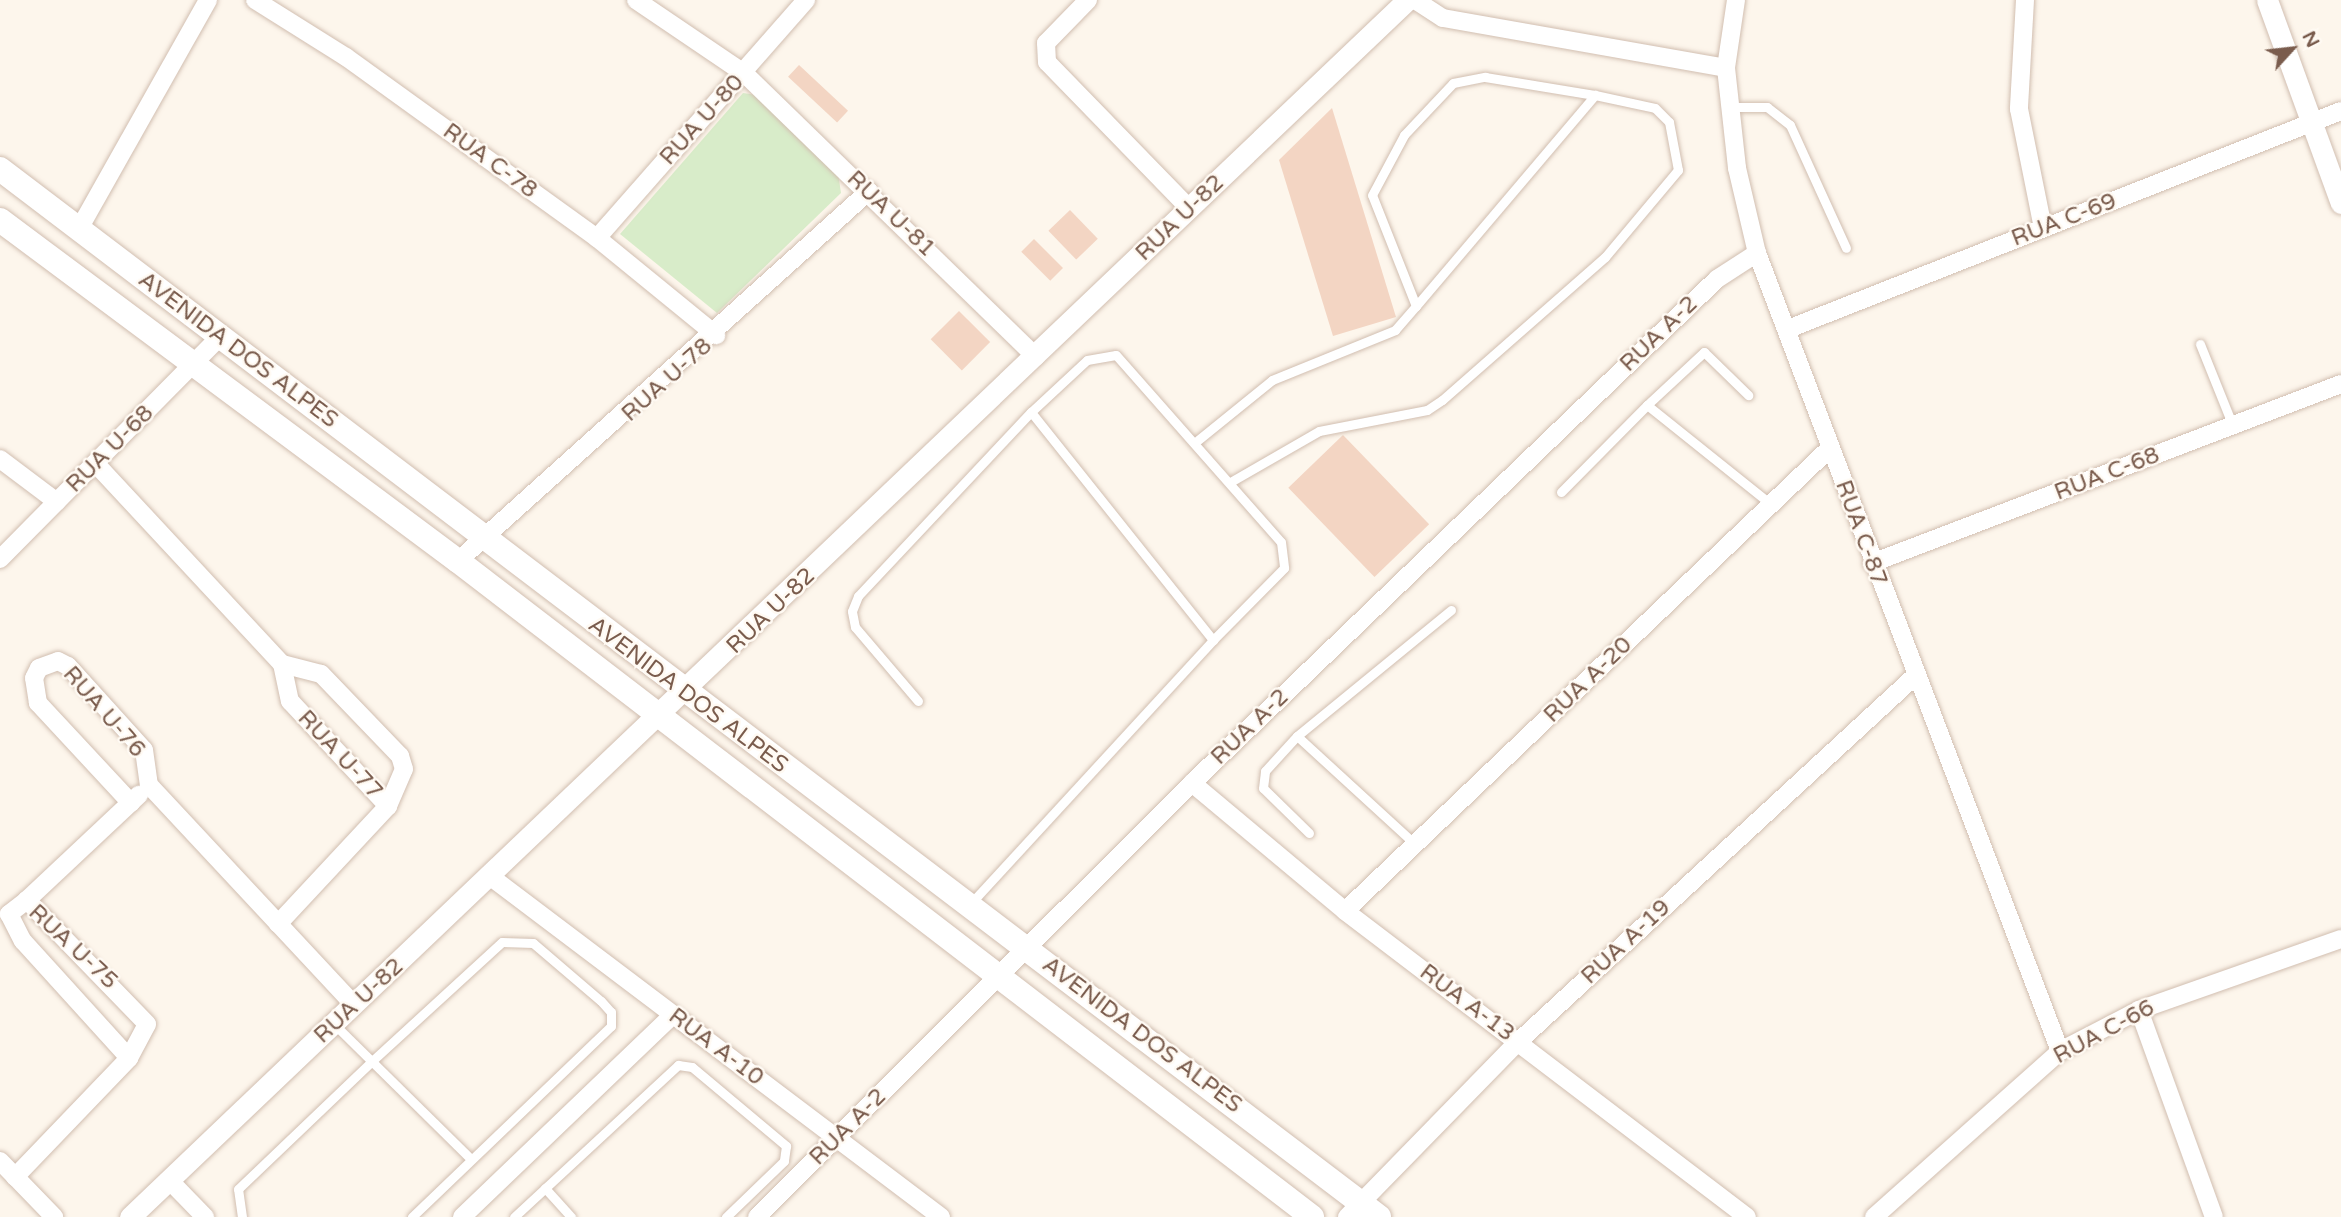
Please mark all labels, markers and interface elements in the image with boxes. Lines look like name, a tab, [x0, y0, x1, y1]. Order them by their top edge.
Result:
north arrow	[2257, 14, 2327, 84]
text: N	[2297, 28, 2324, 51]
street label: RUA U-80	[654, 69, 750, 171]
street label: RUA C-78	[437, 118, 543, 204]
street label: RUA U-81	[841, 165, 941, 263]
street label: RUA U-82	[1130, 169, 1230, 267]
street label: RUA C-69	[2008, 187, 2120, 253]
street label: AVENIDA DOS ALPES	[133, 266, 343, 434]
street label: RUA A-2	[1614, 290, 1704, 378]
street label: RUA U-78	[616, 332, 718, 428]
street label: RUA U-68	[61, 400, 159, 498]
street label: RUA C-68	[2051, 441, 2163, 507]
street label: RUA C-87	[1829, 476, 1893, 590]
street label: RUA U-82	[721, 562, 821, 660]
street label: AVENIDA DOS ALPES	[583, 611, 793, 779]
street label: RUA A-20	[1538, 631, 1638, 729]
street label: RUA U-76	[57, 661, 151, 763]
street label: RUA A-2	[1205, 683, 1295, 771]
street label: RUA U-77	[292, 705, 388, 805]
street label: RUA A-19	[1576, 894, 1676, 990]
street label: RUA U-75	[23, 899, 123, 995]
street label: AVENIDA DOS ALPES	[1037, 951, 1247, 1119]
street label: RUA U-82	[309, 953, 409, 1049]
street label: RUA A-13	[1414, 958, 1520, 1048]
street label: RUA C-66	[2049, 994, 2159, 1070]
street label: RUA A-10	[663, 1002, 769, 1092]
street label: RUA A-2	[804, 1083, 892, 1171]

